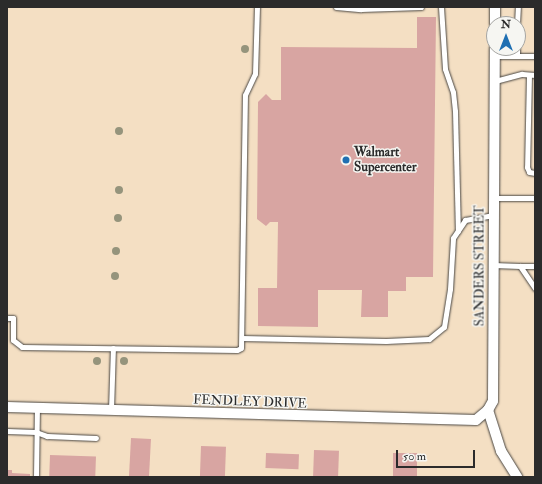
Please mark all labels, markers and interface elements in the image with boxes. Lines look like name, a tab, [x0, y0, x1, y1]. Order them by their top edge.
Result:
north arrow	[486, 16, 526, 56]
text: N	[501, 18, 511, 31]
place label: Walmart Supercenter	[354, 145, 416, 176]
marker: Walmart Supercenter	[341, 155, 351, 165]
street label: SANDERS STREET	[472, 206, 488, 326]
street label: FENDLEY DRIVE	[193, 392, 307, 412]
scale bar	[398, 442, 477, 468]
text: 50 m	[403, 449, 426, 464]

